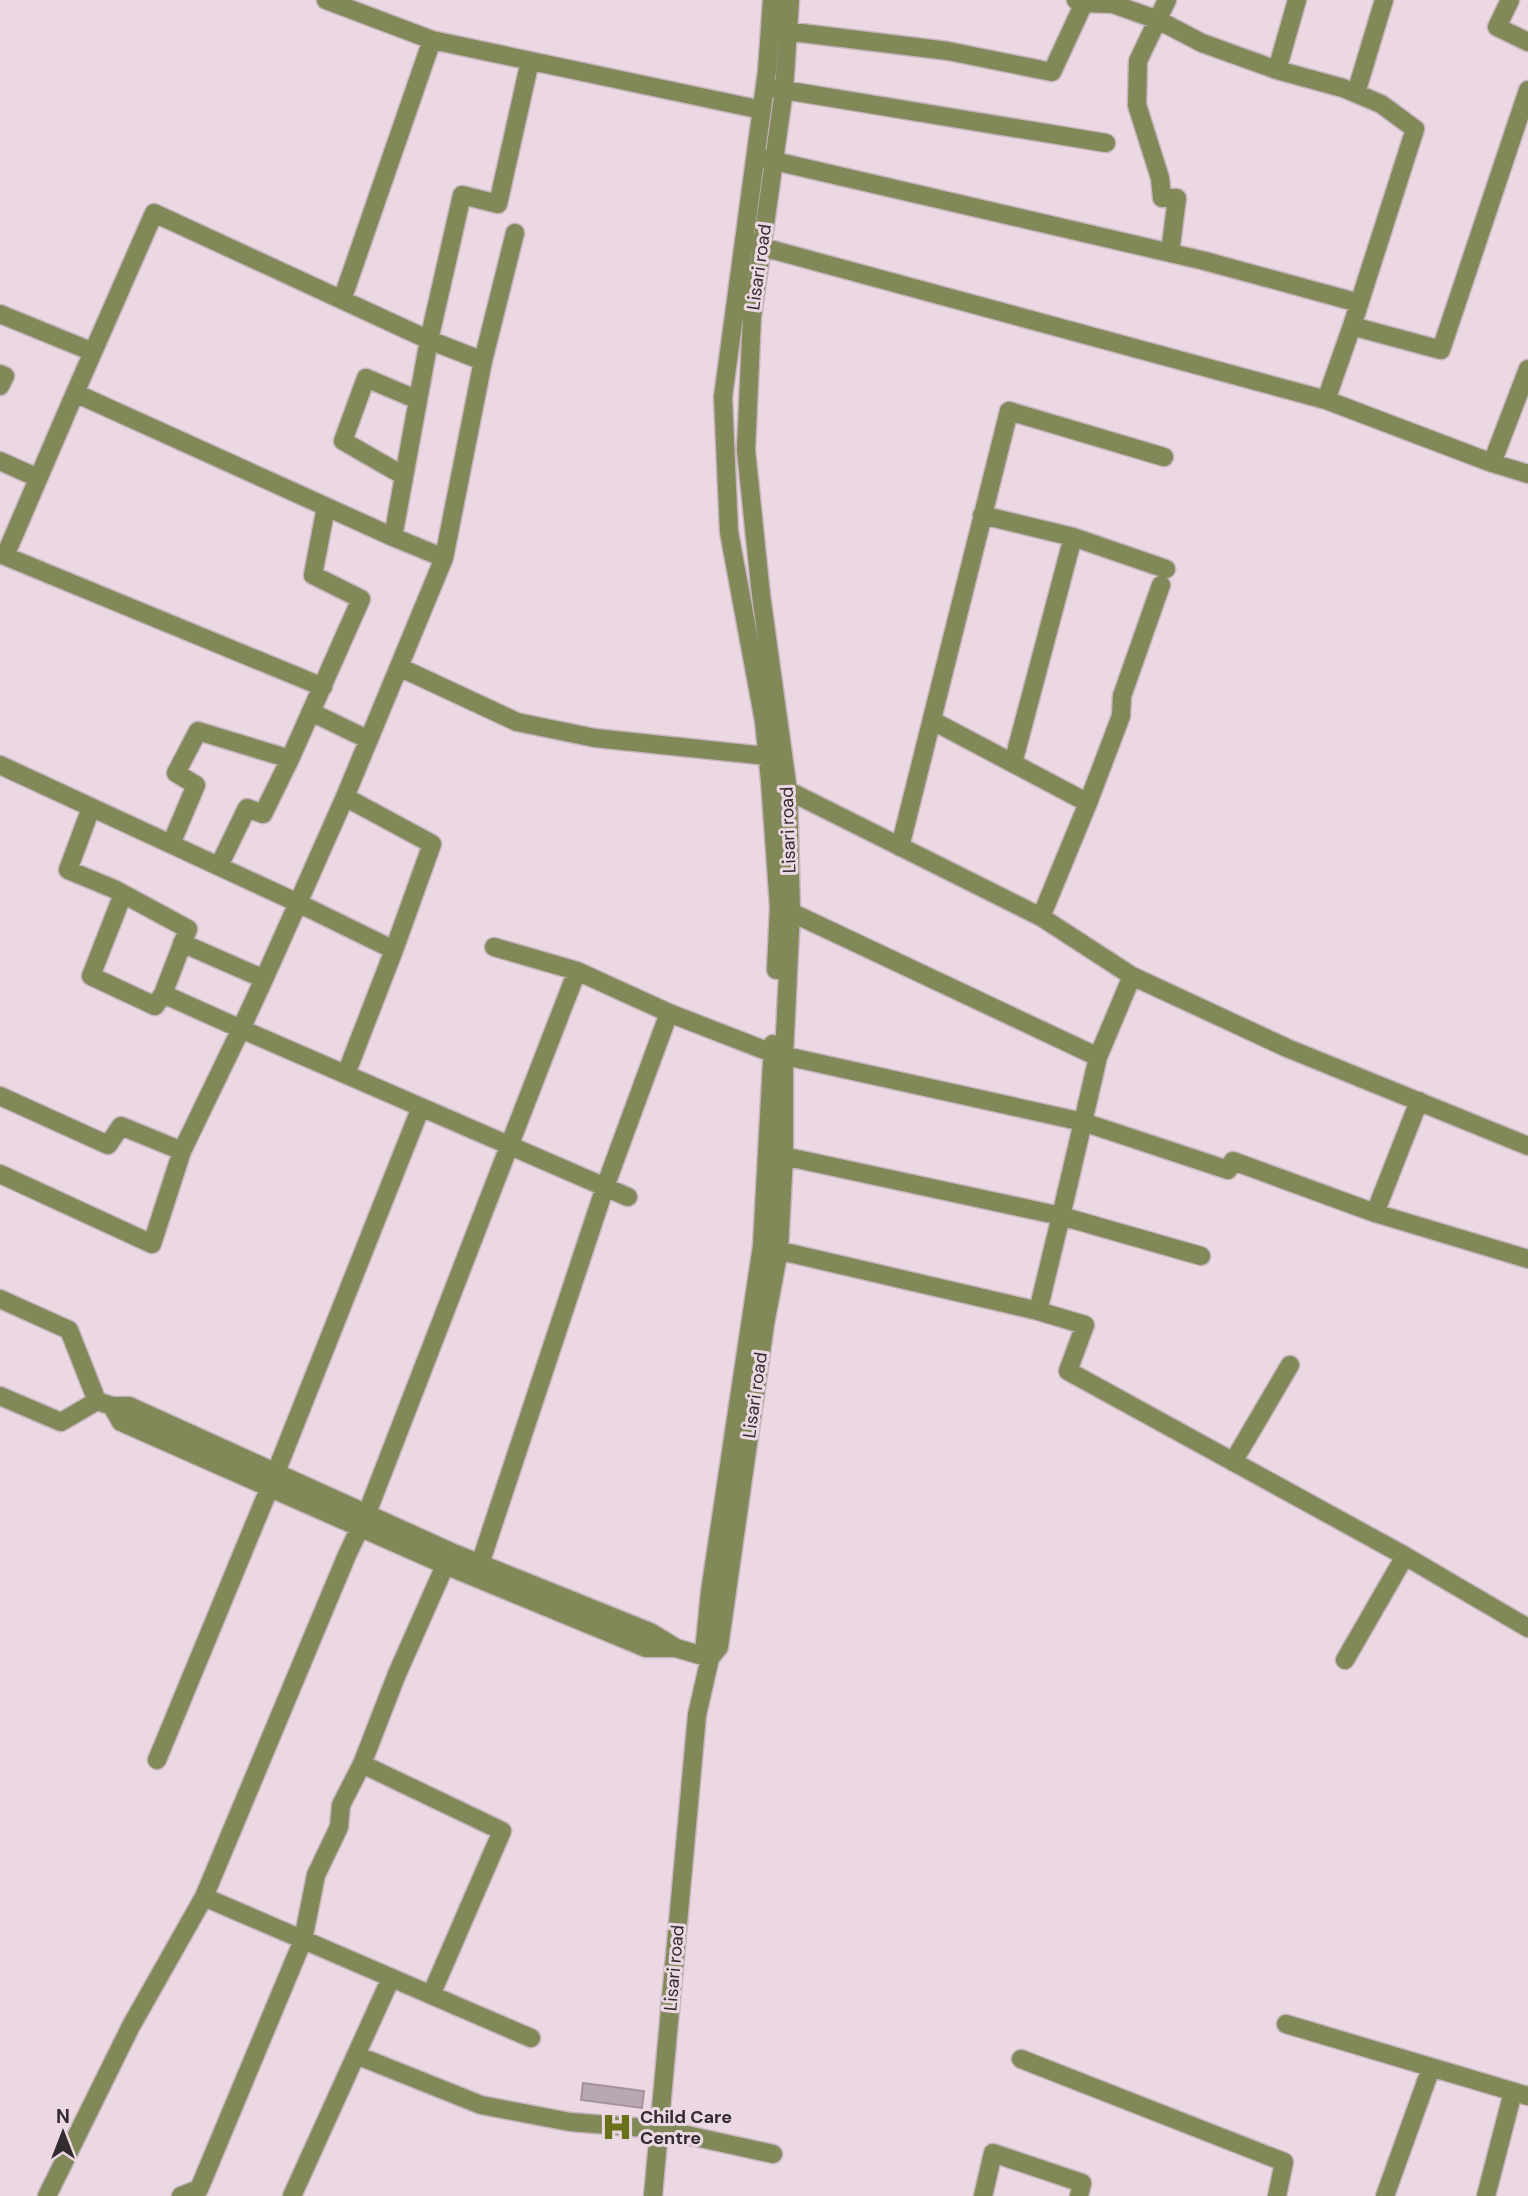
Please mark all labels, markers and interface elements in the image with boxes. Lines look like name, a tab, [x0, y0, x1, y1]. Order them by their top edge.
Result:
street label: Lisari road	[741, 223, 777, 311]
street label: Lisari road	[774, 786, 802, 874]
street label: Lisari road	[737, 1351, 773, 1439]
street label: Lisari road	[658, 1924, 690, 2012]
north arrow	[28, 2098, 98, 2168]
text: N	[56, 2104, 70, 2129]
place label: Child Care Centre	[640, 2105, 732, 2150]
hospital icon: Child Care Centre	[600, 2110, 634, 2144]

